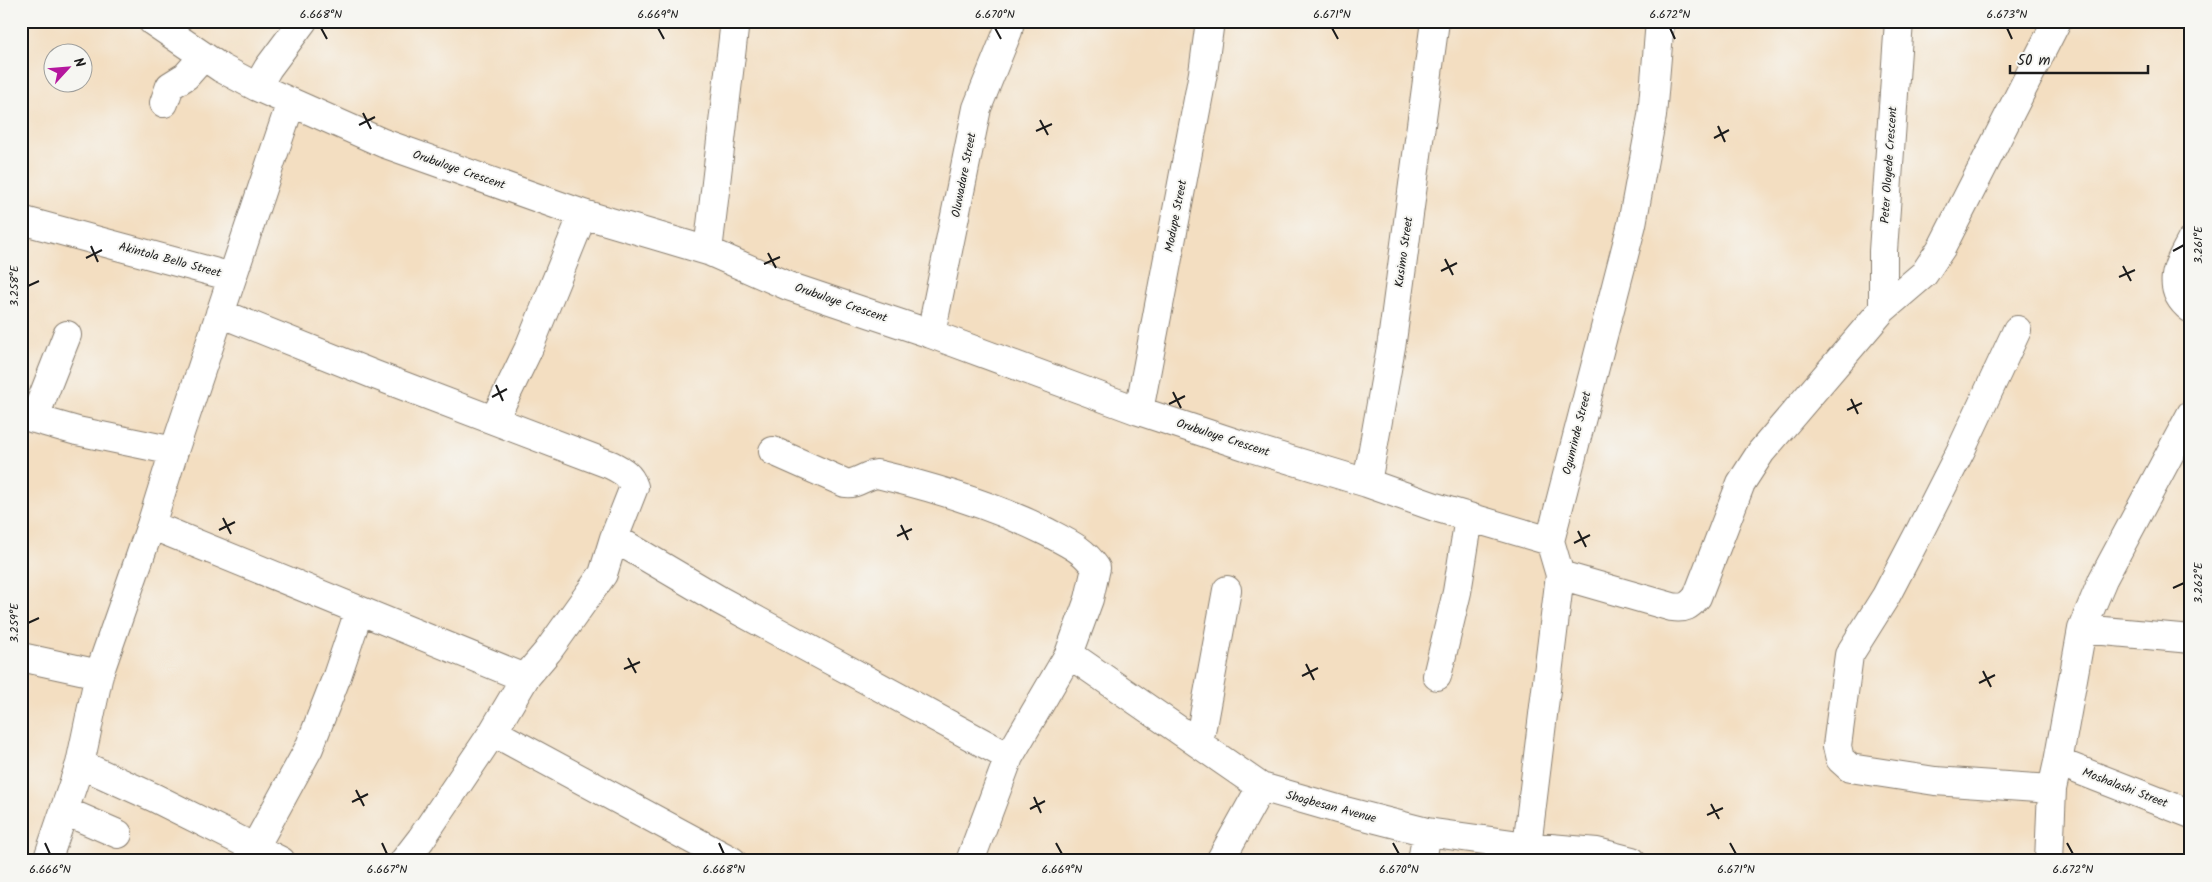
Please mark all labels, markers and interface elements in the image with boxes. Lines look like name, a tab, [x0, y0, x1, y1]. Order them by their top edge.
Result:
text: 6.668°N	[300, 5, 342, 24]
text: 6.669°N	[638, 5, 678, 24]
text: 6.670°N	[975, 5, 1015, 24]
text: 6.671°N	[1313, 5, 1351, 24]
text: 6.672°N	[1650, 5, 1690, 24]
text: 6.673°N	[1987, 5, 2027, 24]
north arrow	[42, 42, 92, 92]
scale bar	[2010, 42, 2147, 74]
text: 50 m	[2017, 49, 2051, 73]
text: N	[67, 54, 91, 72]
street label: Peter Oloyede Crescent	[1875, 106, 1903, 224]
street label: Oluwadare Street	[946, 131, 982, 219]
street label: Orubuloye Crescent	[410, 145, 508, 195]
street label: Modupe Street	[1160, 178, 1192, 254]
street label: Kusimo Street	[1390, 215, 1418, 289]
text: 3.261°E	[2189, 225, 2208, 264]
street label: Akintola Bello Street	[117, 237, 224, 283]
text: 3.258°E	[5, 264, 24, 307]
street label: Orubuloye Crescent	[792, 278, 890, 328]
street label: Ogunrinde Street	[1557, 389, 1597, 477]
street label: Orubuloye Crescent	[1174, 414, 1272, 462]
text: 3.262°E	[2189, 561, 2208, 604]
text: 3.259°E	[5, 602, 24, 643]
street label: Moshalashi Street	[2079, 763, 2171, 813]
street label: Shogbesan Avenue	[1284, 786, 1379, 828]
text: 6.666°N	[29, 860, 71, 879]
text: 6.667°N	[367, 860, 407, 879]
text: 6.668°N	[703, 860, 745, 879]
text: 6.669°N	[1042, 860, 1082, 879]
text: 6.670°N	[1379, 860, 1419, 879]
text: 6.671°N	[1717, 860, 1755, 879]
text: 6.672°N	[2053, 860, 2093, 879]

